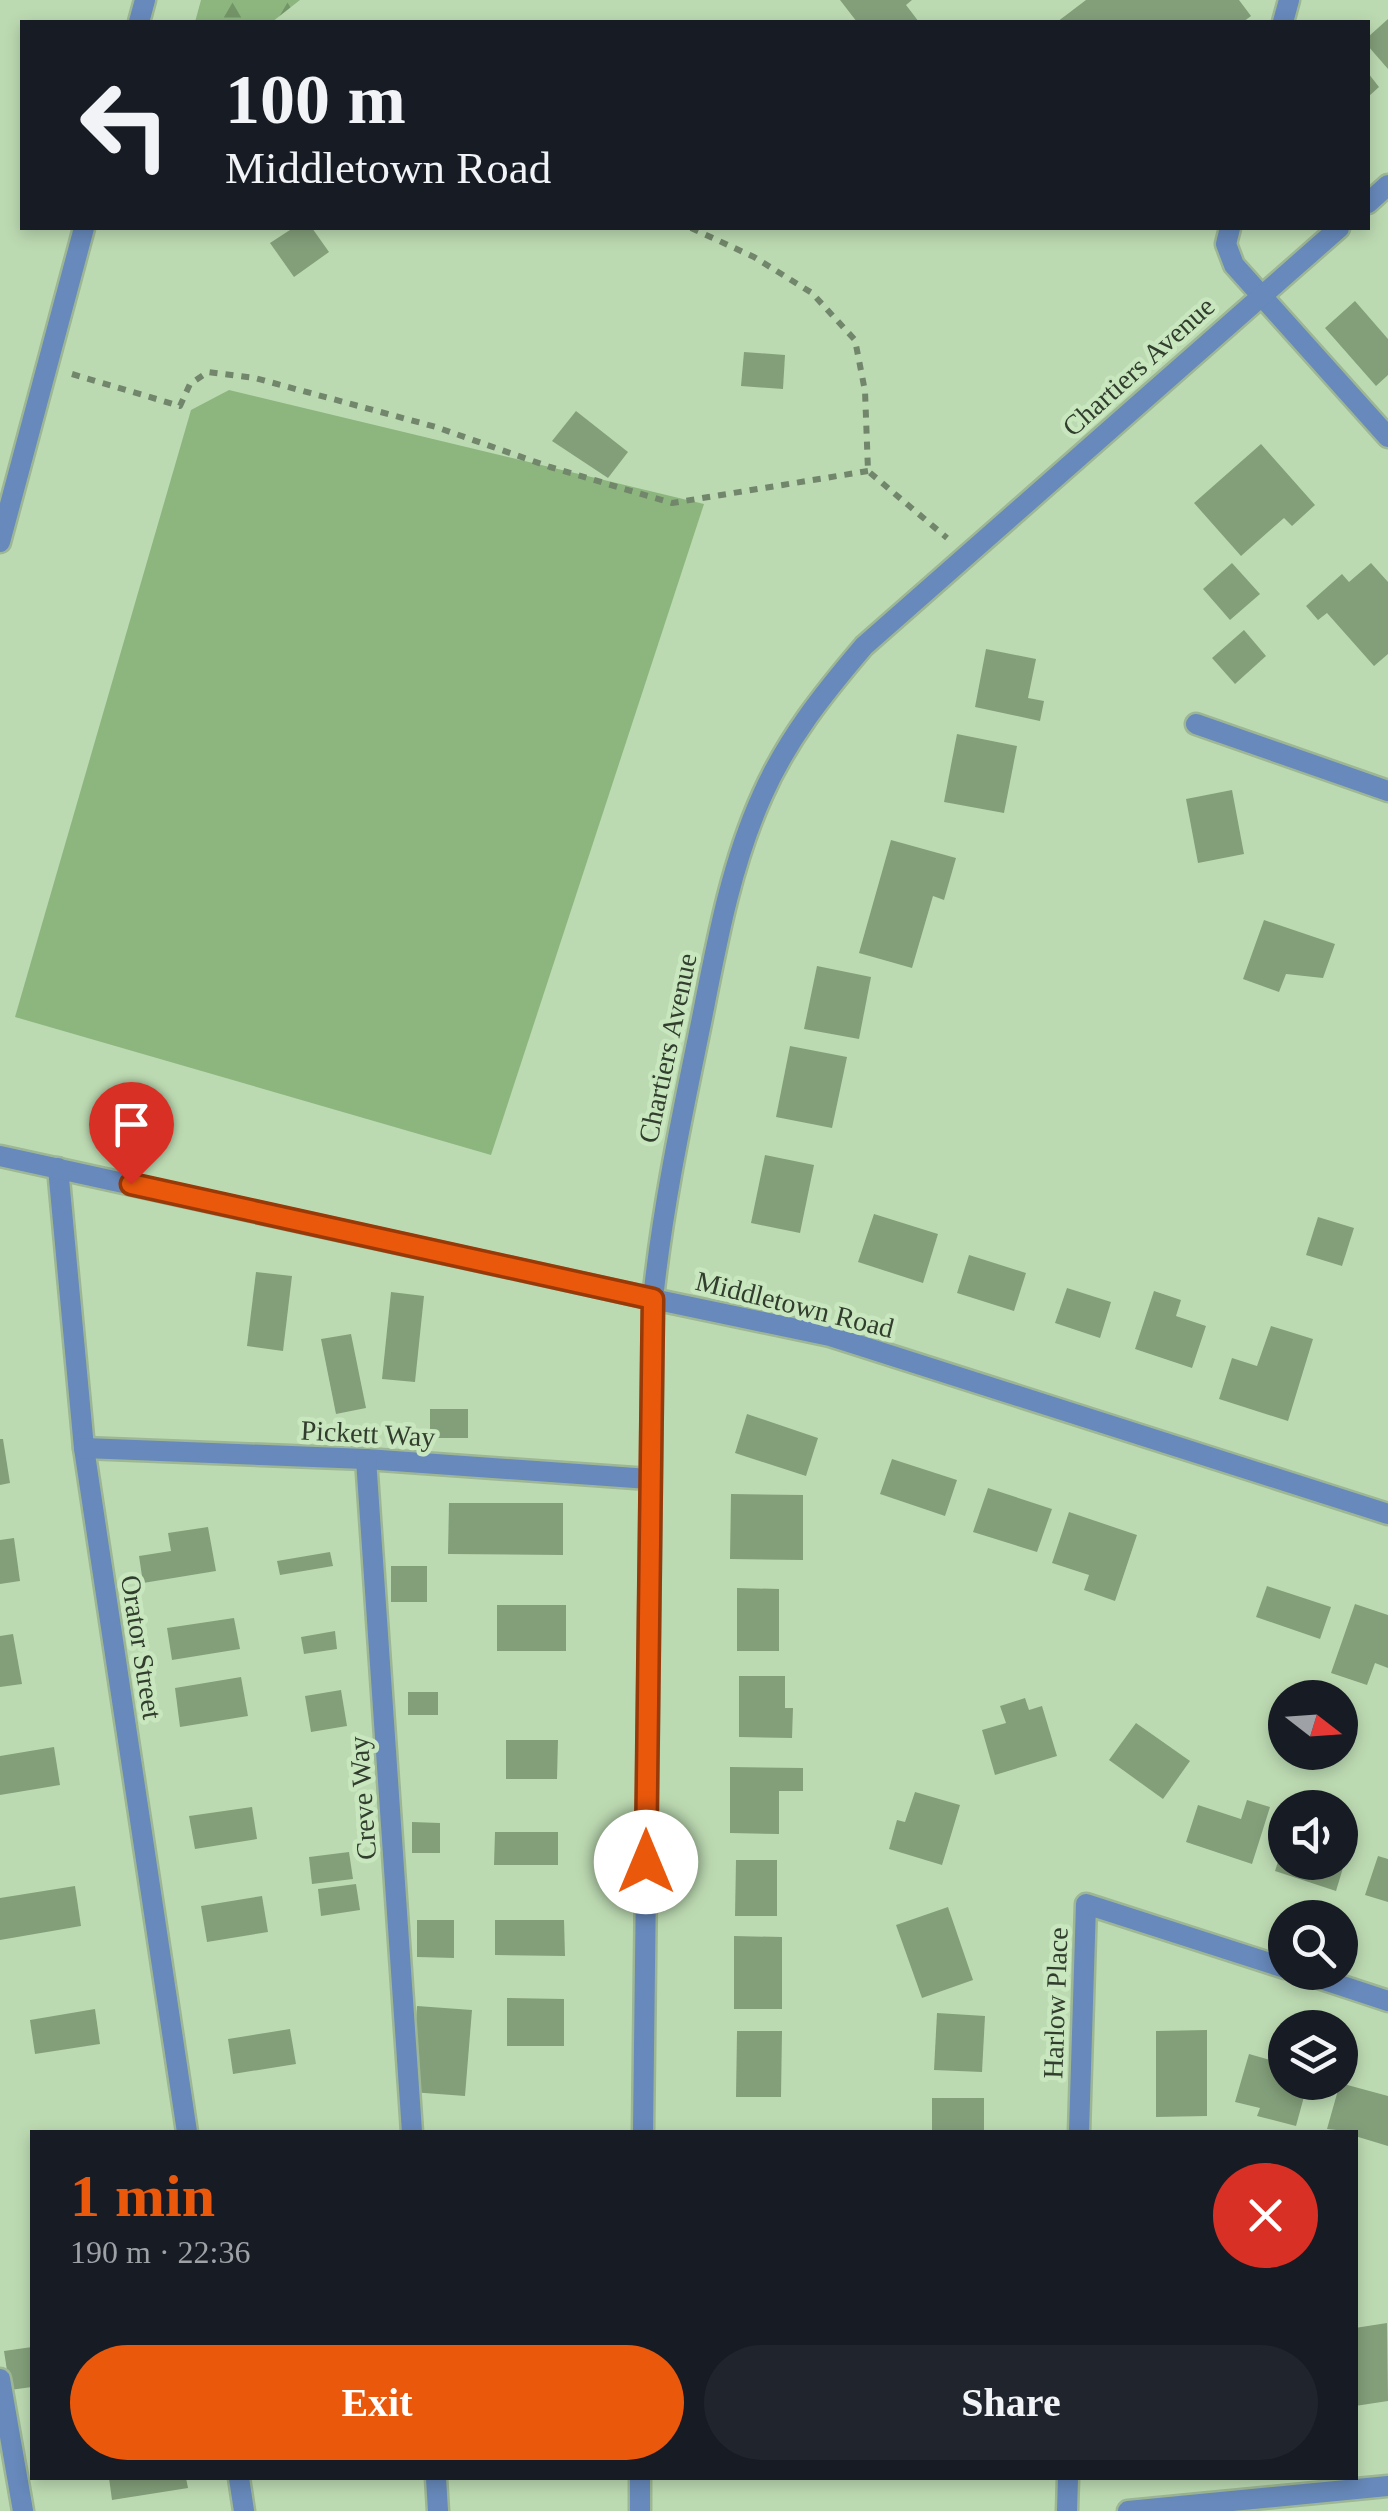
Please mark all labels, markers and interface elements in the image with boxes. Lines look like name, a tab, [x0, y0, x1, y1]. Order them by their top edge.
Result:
icon: left	[60, 60, 190, 190]
text: 100 m	[225, 61, 406, 138]
text: Middletown Road	[225, 143, 551, 193]
street label: Chartiers Avenue	[1056, 290, 1220, 442]
street label: Chartiers Avenue	[632, 950, 703, 1146]
pin	[89, 1082, 174, 1185]
icon: arrive	[104, 1097, 159, 1152]
street label: Middletown Road	[693, 1265, 897, 1344]
street label: Pickett Way	[300, 1414, 436, 1453]
street label: Orator Street	[115, 1573, 168, 1722]
north arrow	[1268, 1680, 1358, 1770]
map controls	[1268, 1680, 1358, 2100]
street label: Creve Way	[343, 1735, 382, 1861]
button: sound	[1268, 1790, 1358, 1880]
position arrow	[594, 1810, 698, 1914]
button: search	[1268, 1900, 1358, 1990]
street label: Harlow Place	[1037, 1927, 1074, 2079]
button: layers	[1268, 2010, 1358, 2100]
text: 1 min	[70, 2163, 215, 2229]
button: close	[1213, 2163, 1318, 2268]
text: 190 m · 22:36	[70, 2234, 250, 2270]
button: Exit	[70, 2345, 684, 2460]
button: Share	[704, 2345, 1318, 2460]

